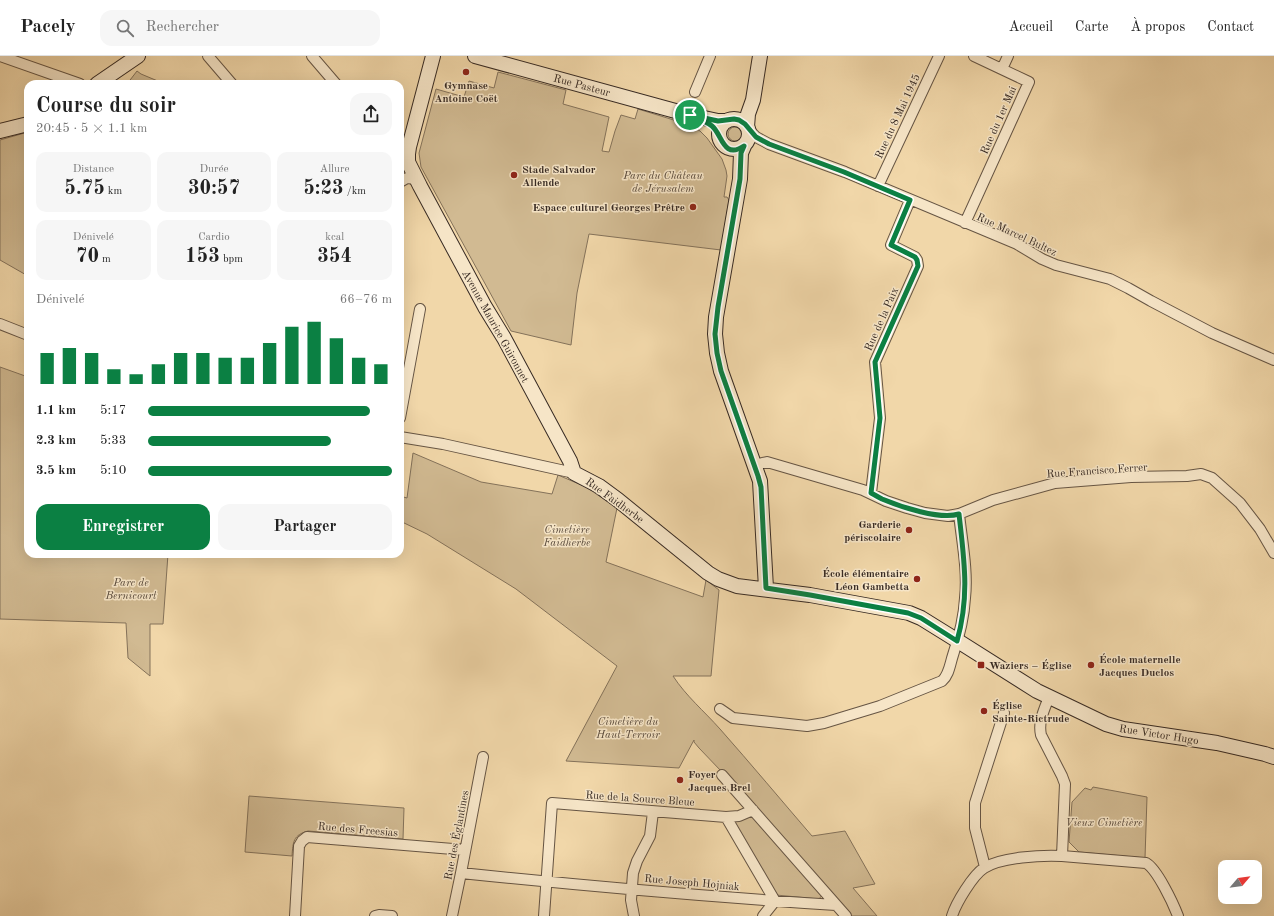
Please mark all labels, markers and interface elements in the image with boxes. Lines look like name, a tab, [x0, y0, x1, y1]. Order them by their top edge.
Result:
search box	[100, 10, 380, 46]
icon: search	[114, 17, 136, 39]
text: Pacely	[20, 18, 76, 37]
text: Rechercher	[146, 20, 219, 35]
text: Accueil	[1009, 20, 1053, 34]
text: Carte	[1075, 20, 1108, 34]
text: À propos	[1130, 20, 1185, 34]
text: Contact	[1207, 20, 1254, 34]
marker: Gymnase Antoine Coët	[461, 67, 471, 77]
street label: Rue du 8 Mai 1945	[874, 72, 923, 161]
street label: Rue Pasteur	[552, 74, 612, 99]
place label: Gymnase Antoine Coët	[434, 81, 498, 105]
street label: Rue du 1er Mai	[979, 85, 1019, 156]
button: share	[350, 93, 392, 135]
text: Course du soir	[36, 95, 176, 117]
pin	[673, 98, 707, 132]
icon: arrive	[679, 104, 701, 126]
text: 20:45 · 5 × 1.1 km	[36, 122, 147, 135]
text: Distance	[73, 164, 114, 175]
text: Durée	[199, 164, 229, 175]
text: Allure	[320, 164, 350, 175]
place label: Stade Salvador Allende	[522, 165, 596, 189]
marker: Stade Salvador Allende	[509, 170, 519, 180]
park label: Parc du Château de Jérusalem	[622, 171, 703, 195]
text: 5.75	[64, 179, 105, 199]
text: 30:57	[188, 179, 240, 199]
text: 5:23	[303, 179, 344, 199]
text: km	[105, 186, 122, 197]
text: /km	[344, 186, 366, 197]
marker: Espace culturel Georges Prêtre	[688, 202, 698, 212]
place label: Espace culturel Georges Prêtre	[532, 203, 685, 214]
street label: Rue Marcel Bultez	[975, 212, 1058, 259]
text: Dénivelé	[73, 232, 114, 243]
text: Cardio	[198, 232, 230, 243]
text: kcal	[325, 232, 344, 243]
text: 70	[76, 247, 99, 267]
text: 153	[185, 247, 220, 267]
text: 354	[317, 247, 352, 267]
text: m	[99, 254, 111, 265]
text: bpm	[220, 254, 243, 265]
street label: Avenue Maurice Guironnet	[459, 269, 530, 385]
street label: Rue de la Paix	[863, 286, 901, 353]
text: Dénivelé	[36, 293, 84, 306]
text: 66–76 m	[340, 293, 392, 306]
text: 1.1 km	[36, 404, 76, 417]
text: 5:17	[100, 404, 126, 417]
text: 2.3 km	[36, 434, 76, 447]
text: 5:33	[100, 434, 126, 447]
street label: Rue Francisco Ferrer	[1046, 462, 1149, 481]
text: 3.5 km	[36, 464, 76, 477]
text: 5:10	[100, 464, 126, 477]
street label: Rue Faidherbe	[583, 476, 645, 526]
button: Enregistrer	[36, 504, 210, 550]
button: Partager	[218, 504, 392, 550]
place label: Garderie périscolaire	[844, 520, 901, 544]
park label: Cimetière Faidherbe	[543, 525, 591, 549]
marker: Garderie périscolaire	[904, 525, 914, 535]
place label: École élémentaire Léon Gambetta	[822, 567, 909, 593]
marker: École élémentaire Léon Gambetta	[912, 574, 922, 584]
park label: Parc de Bernicourt	[104, 578, 157, 602]
place label: École maternelle Jacques Duclos	[1099, 653, 1181, 679]
place label: Waziers – Église	[989, 659, 1072, 672]
marker: Waziers – Église	[976, 660, 986, 670]
marker: École maternelle Jacques Duclos	[1086, 660, 1096, 670]
place label: Église Sainte-Rictrude	[992, 699, 1069, 725]
marker: Église Sainte-Rictrude	[979, 706, 989, 716]
park label: Cimetière du Haut-Terroir	[595, 717, 660, 741]
street label: Rue Victor Hugo	[1118, 724, 1199, 747]
place label: Foyer Jacques Brel	[688, 770, 751, 794]
marker: Foyer Jacques Brel	[675, 775, 685, 785]
street label: Rue des Églantines	[441, 789, 472, 881]
street label: Rue de la Source Bleue	[585, 790, 695, 809]
park label: Vieux Cimetière	[1065, 818, 1143, 829]
street label: Rue des Freesias	[317, 822, 399, 840]
north arrow	[1218, 860, 1262, 904]
map controls	[1218, 860, 1262, 904]
street label: Rue Joseph Hojniak	[644, 874, 740, 893]

